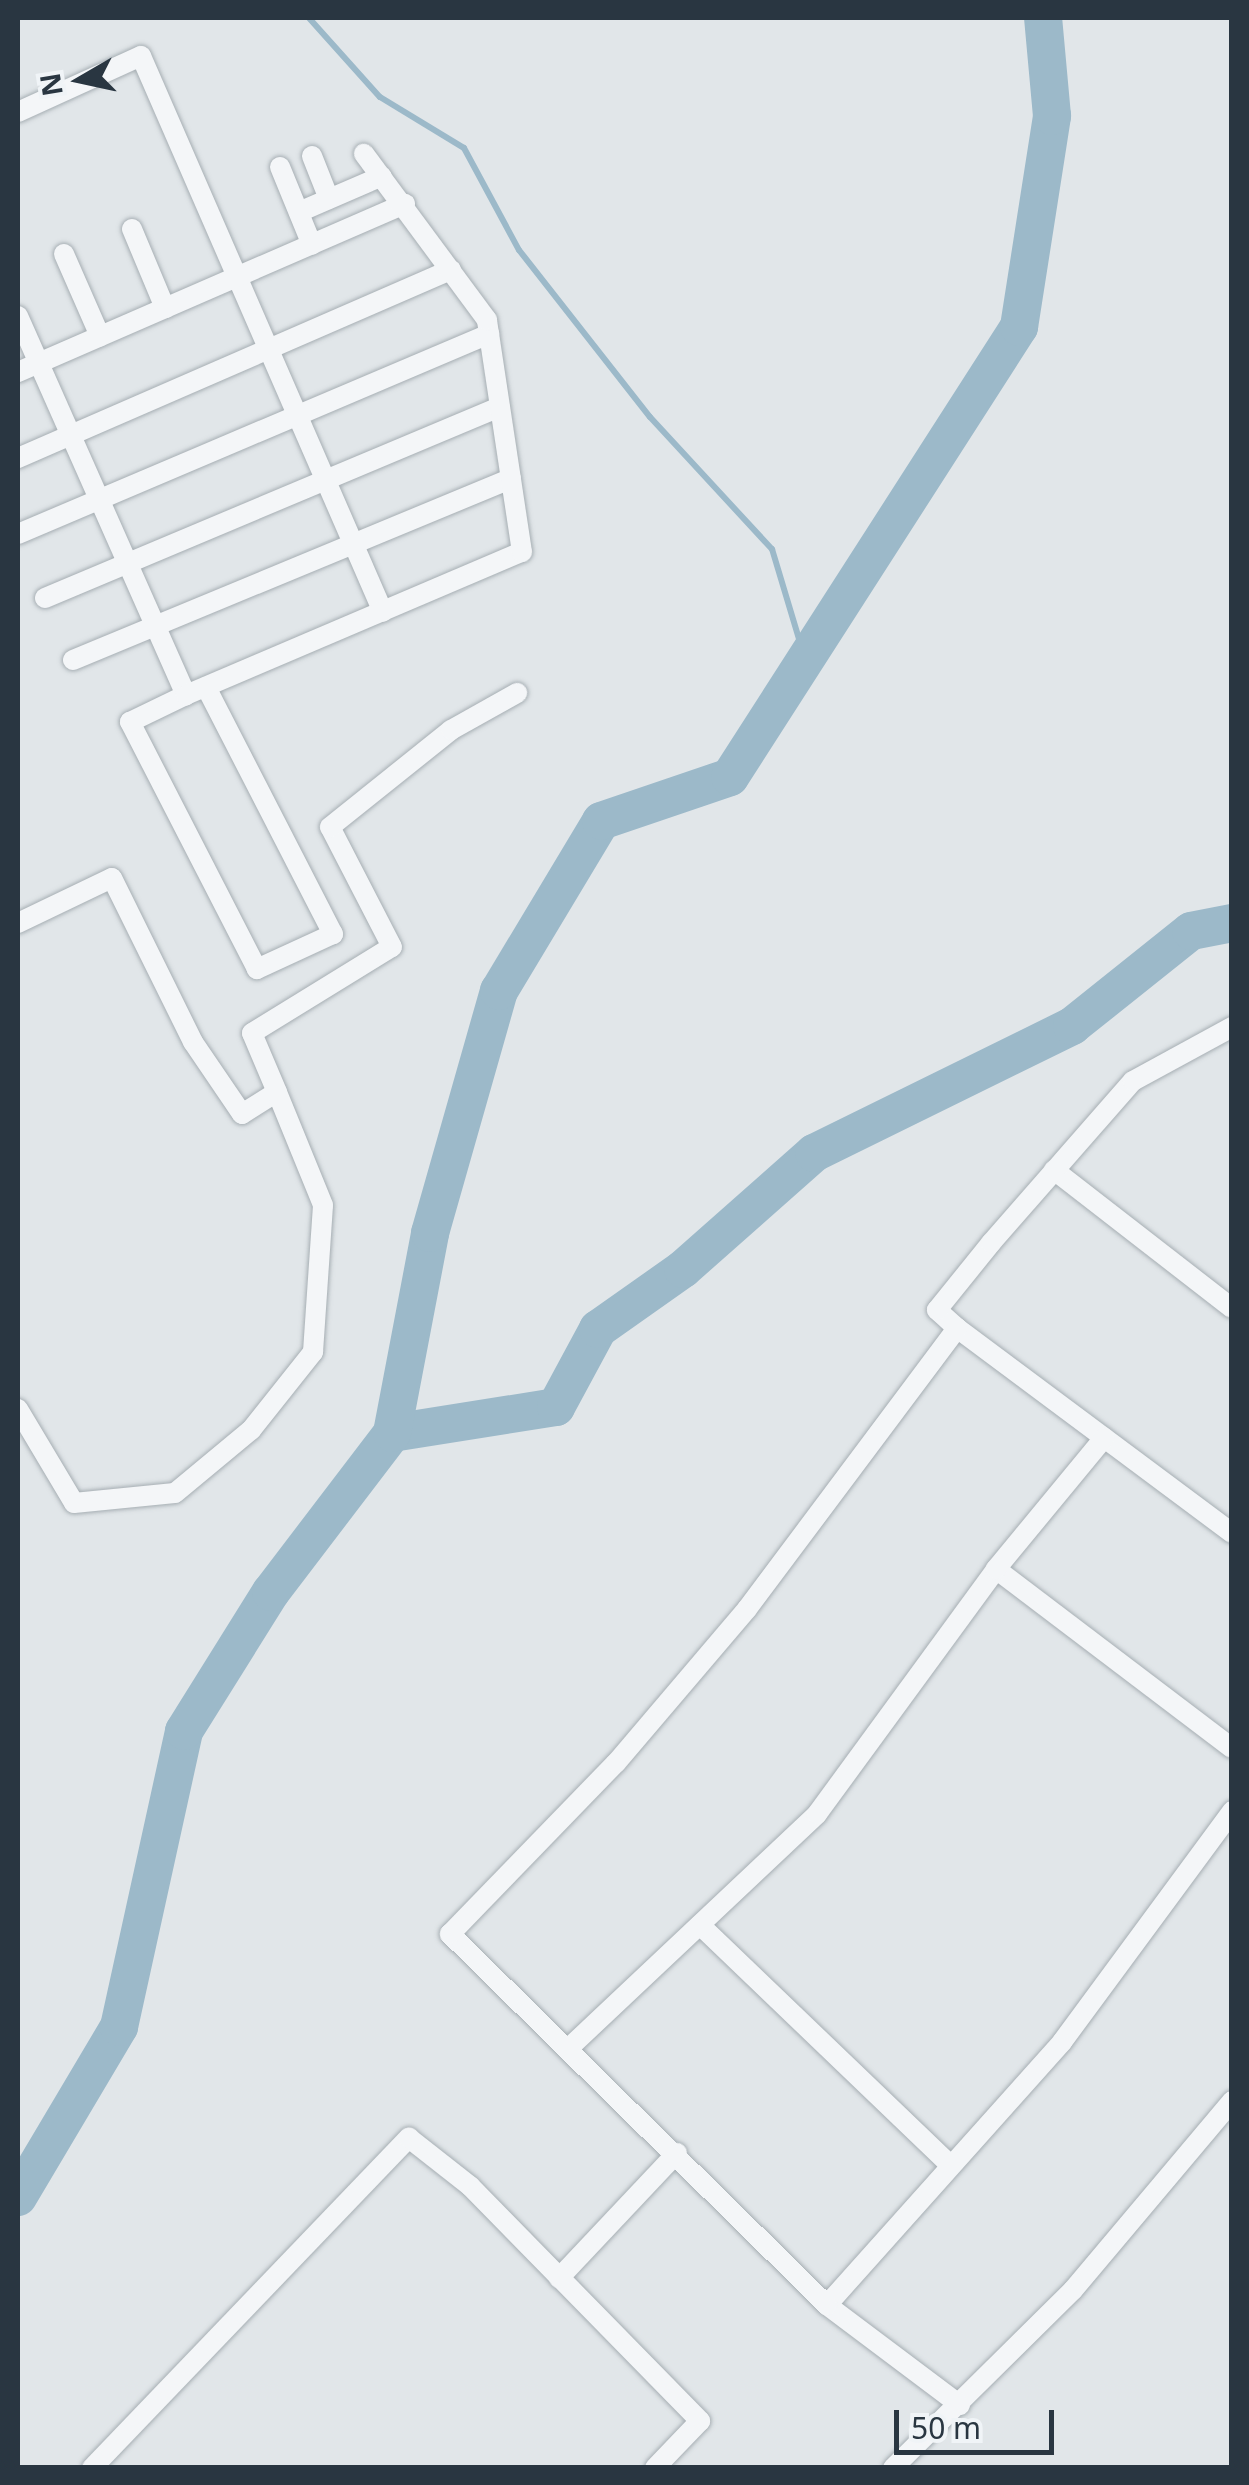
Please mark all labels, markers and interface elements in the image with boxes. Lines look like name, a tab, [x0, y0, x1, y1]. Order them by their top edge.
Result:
north arrow	[30, 30, 130, 130]
text: N	[30, 70, 71, 99]
scale bar	[899, 2390, 1059, 2452]
text: 50 m	[911, 2407, 981, 2448]

